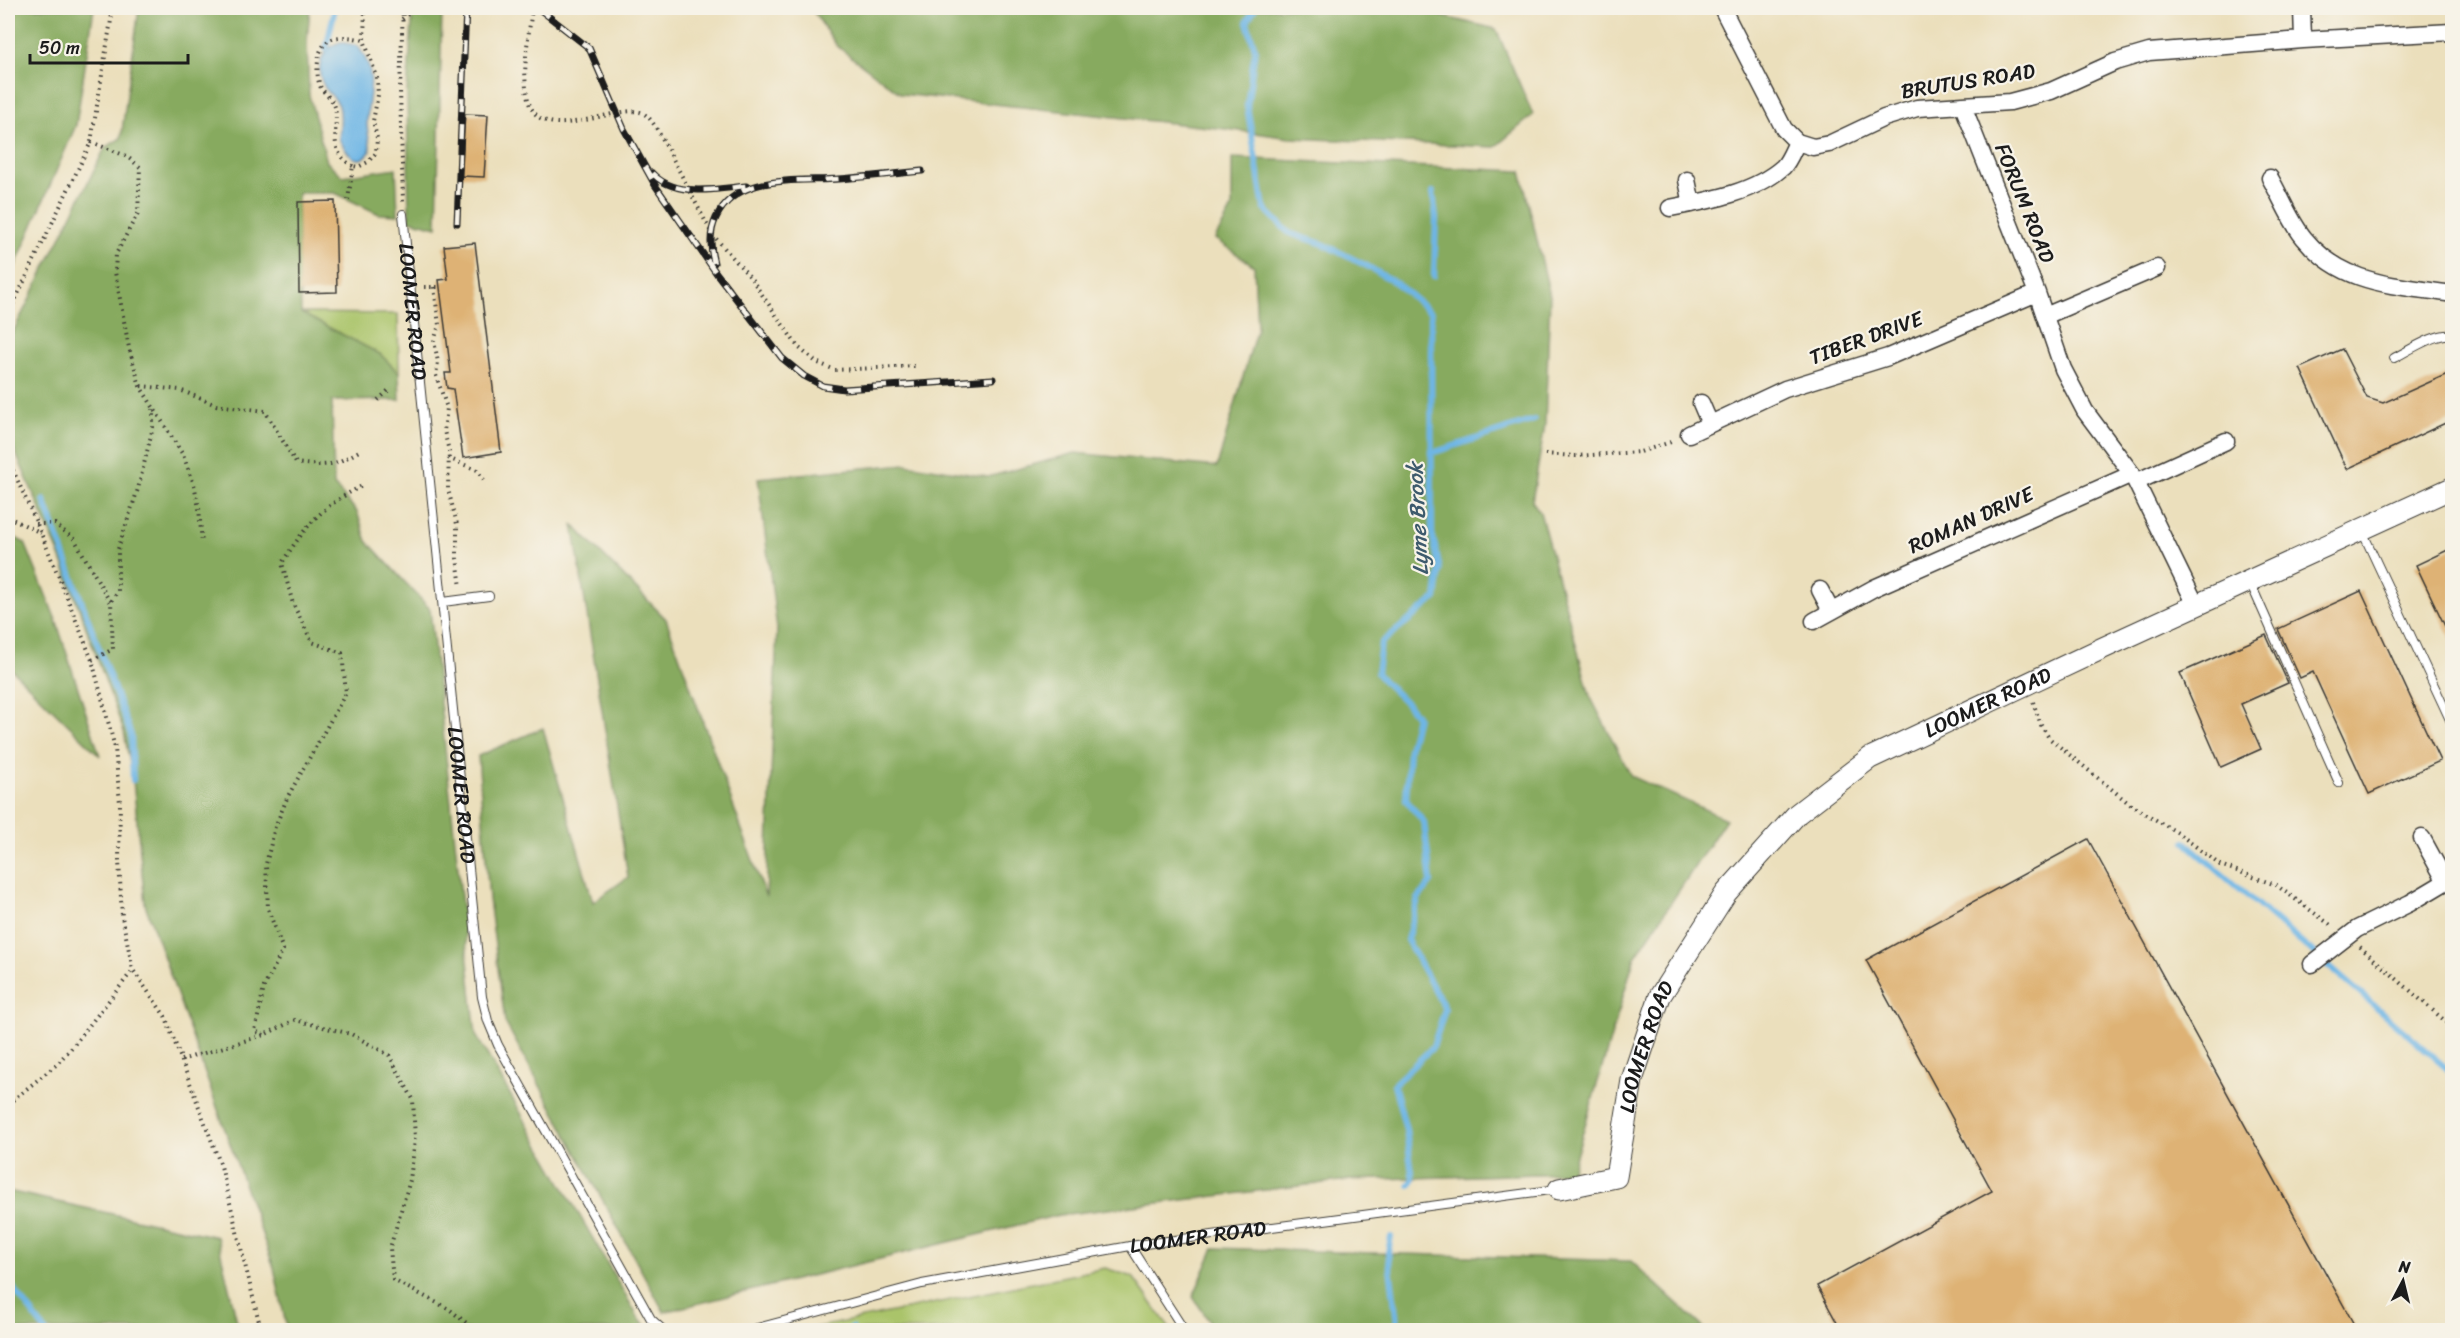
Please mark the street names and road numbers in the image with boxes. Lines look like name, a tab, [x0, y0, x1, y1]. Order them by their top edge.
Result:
street label: BRUTUS ROAD	[1898, 52, 2038, 110]
street label: FORUM ROAD	[1984, 137, 2067, 269]
street label: LOOMER ROAD	[387, 241, 439, 382]
street label: TIBER DRIVE	[1804, 299, 1930, 376]
street label: ROMAN DRIVE	[1902, 475, 2041, 565]
street label: LOOMER ROAD	[1918, 656, 2058, 749]
street label: LOOMER ROAD	[436, 725, 487, 866]
street label: LOOMER ROAD	[1608, 972, 1685, 1116]
street label: LOOMER ROAD	[1127, 1209, 1269, 1265]

